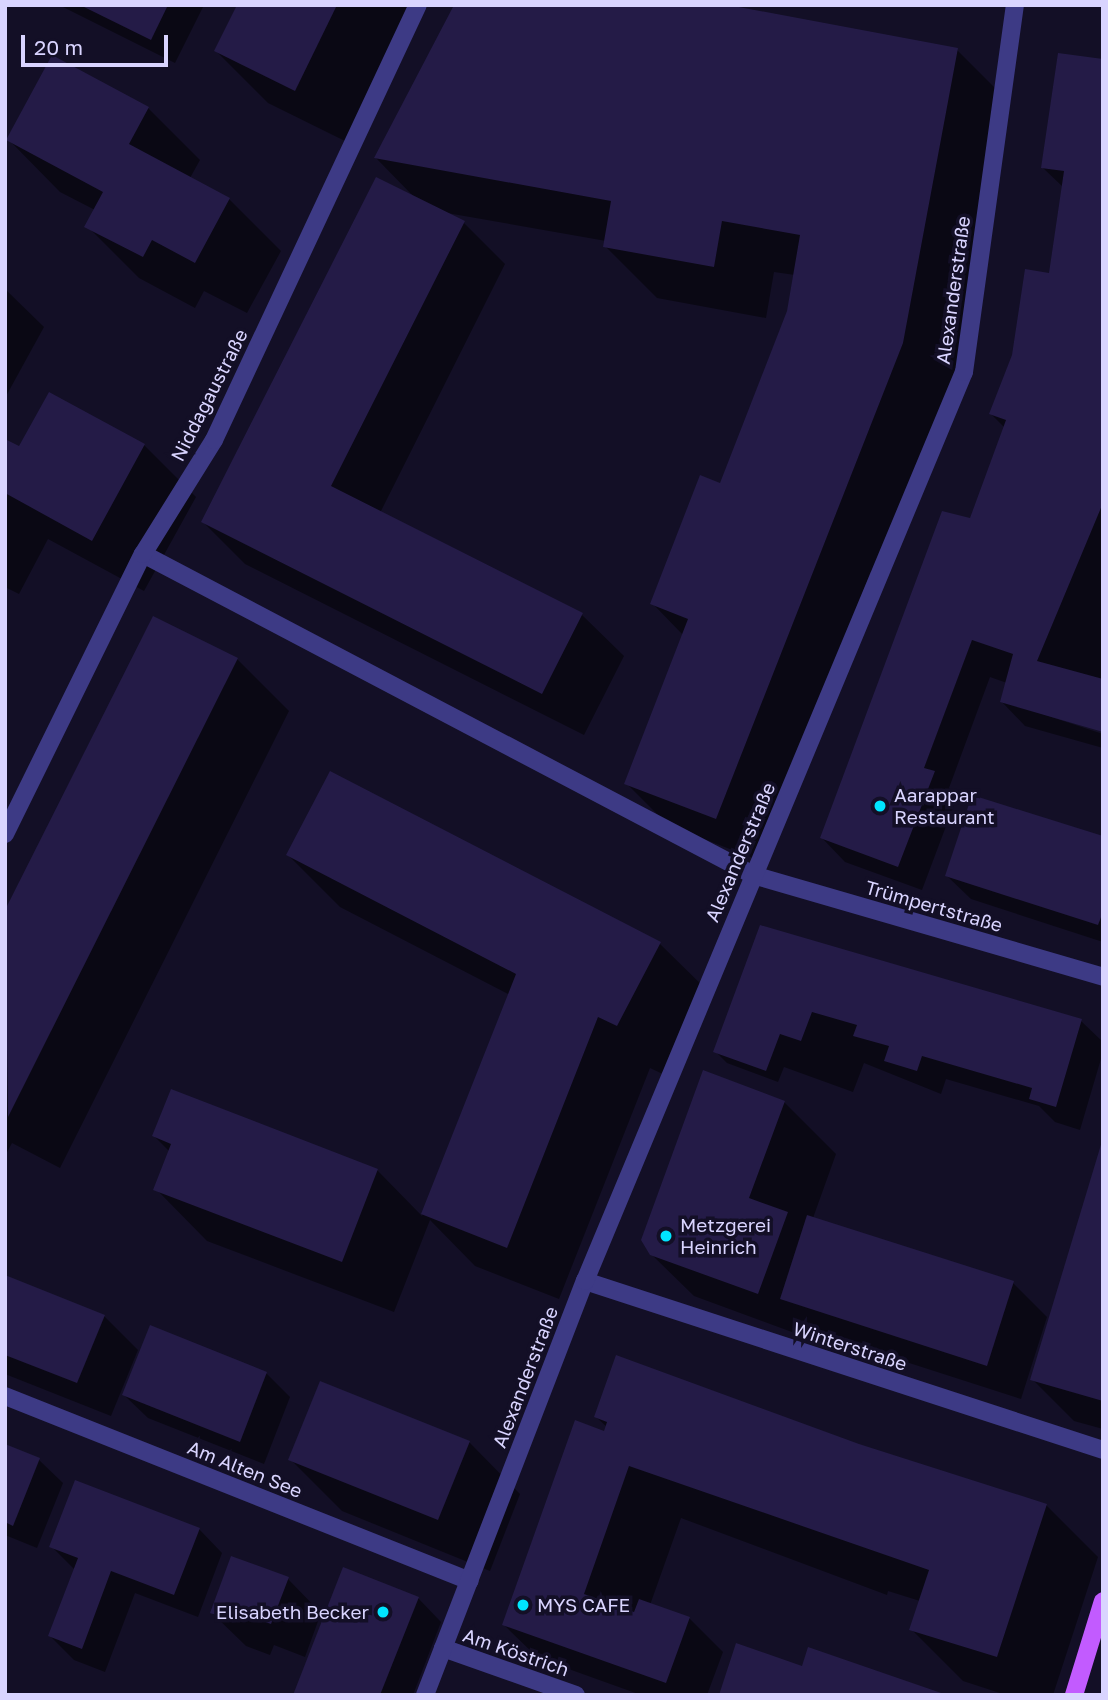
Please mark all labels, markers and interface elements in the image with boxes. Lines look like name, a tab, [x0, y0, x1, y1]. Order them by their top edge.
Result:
scale bar	[24, 21, 172, 65]
text: 20 m	[34, 34, 83, 60]
street label: Alexanderstraße	[931, 214, 975, 366]
street label: Niddagaustraße	[166, 325, 252, 465]
street label: Alexanderstraße	[700, 779, 780, 925]
place label: Aarappar Restaurant	[894, 784, 995, 828]
marker: Aarappar Restaurant	[872, 798, 888, 814]
street label: Trümpertstraße	[863, 876, 1005, 936]
place label: Metzgerei Heinrich	[680, 1214, 771, 1258]
marker: Metzgerei Heinrich	[658, 1228, 674, 1244]
street label: Alexanderstraße	[488, 1303, 562, 1451]
street label: Winterstraße	[790, 1317, 910, 1375]
street label: Am Alten See	[184, 1436, 306, 1502]
place label: MYS CAFE	[537, 1594, 630, 1616]
marker: MYS CAFE	[515, 1597, 531, 1613]
place label: Elisabeth Becker	[216, 1601, 369, 1623]
marker: Elisabeth Becker	[375, 1604, 391, 1620]
street label: Am Köstrich	[460, 1623, 572, 1681]

